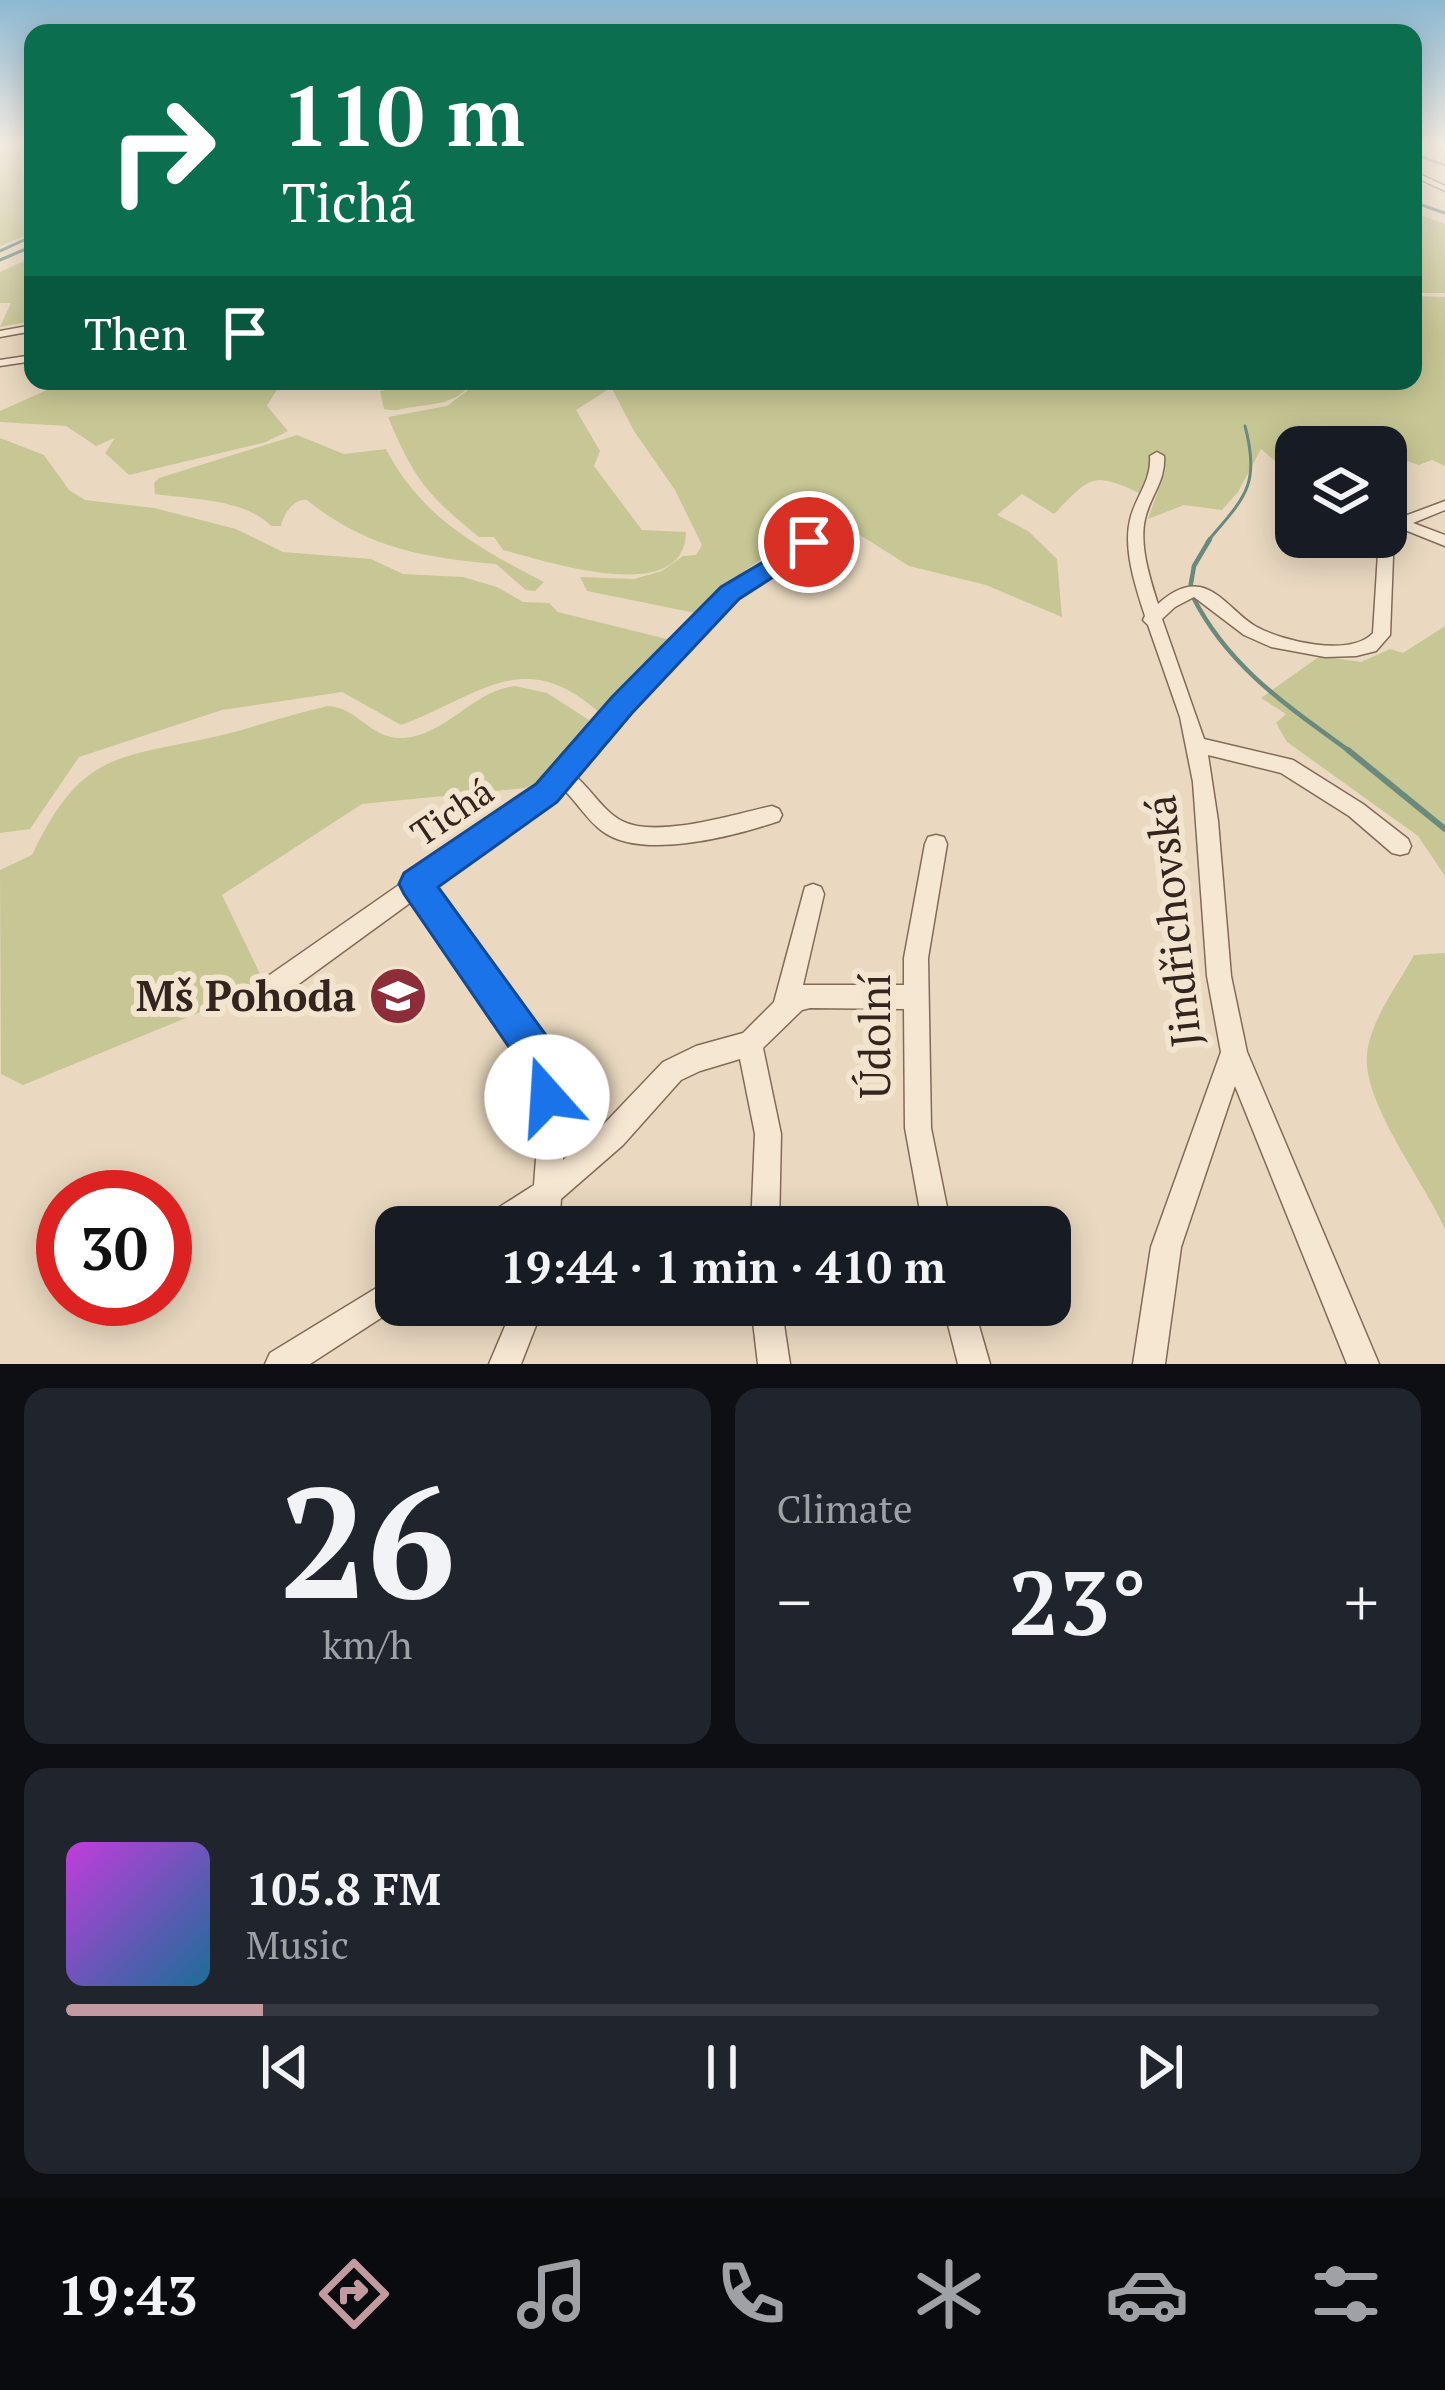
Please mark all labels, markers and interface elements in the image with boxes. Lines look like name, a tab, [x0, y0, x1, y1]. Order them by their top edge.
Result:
text: 110 m	[282, 59, 525, 170]
icon: right	[84, 72, 240, 228]
text: Tichá	[282, 166, 416, 237]
icon: arrive	[212, 300, 278, 366]
text: Then	[84, 303, 188, 363]
map controls	[1275, 426, 1407, 558]
button: layers	[1275, 426, 1407, 558]
pin	[758, 491, 860, 593]
icon: arrive	[776, 509, 842, 575]
street label: Tichá	[402, 767, 502, 856]
street label: Jindřichovská	[1131, 792, 1213, 1050]
school or university icon: Mš Pohoda	[367, 965, 429, 1027]
place label: Mš Pohoda	[136, 967, 356, 1023]
street label: Údolní	[846, 973, 902, 1099]
position arrow	[484, 1034, 610, 1160]
speed limit sign: 30	[36, 1170, 192, 1326]
text: 19:44 · 1 min · 410 m	[500, 1236, 946, 1296]
text: 26	[279, 1436, 455, 1643]
text: Climate	[777, 1482, 913, 1534]
text: 23°	[1008, 1541, 1147, 1661]
text: −	[777, 1557, 812, 1645]
text: +	[1344, 1557, 1379, 1645]
text: km/h	[322, 1618, 412, 1670]
text: 105.8 FM	[246, 1858, 441, 1918]
text: Music	[246, 1918, 349, 1970]
icon: previous	[252, 2034, 318, 2100]
icon: pause	[689, 2034, 755, 2100]
icon: next	[1127, 2034, 1193, 2100]
icon: directions	[312, 2252, 396, 2336]
icon: music	[510, 2252, 594, 2336]
icon: phone	[709, 2252, 793, 2336]
icon: climate	[907, 2252, 991, 2336]
icon: car	[1105, 2252, 1189, 2336]
icon: filters	[1304, 2252, 1388, 2336]
text: 19:43	[57, 2259, 198, 2330]

